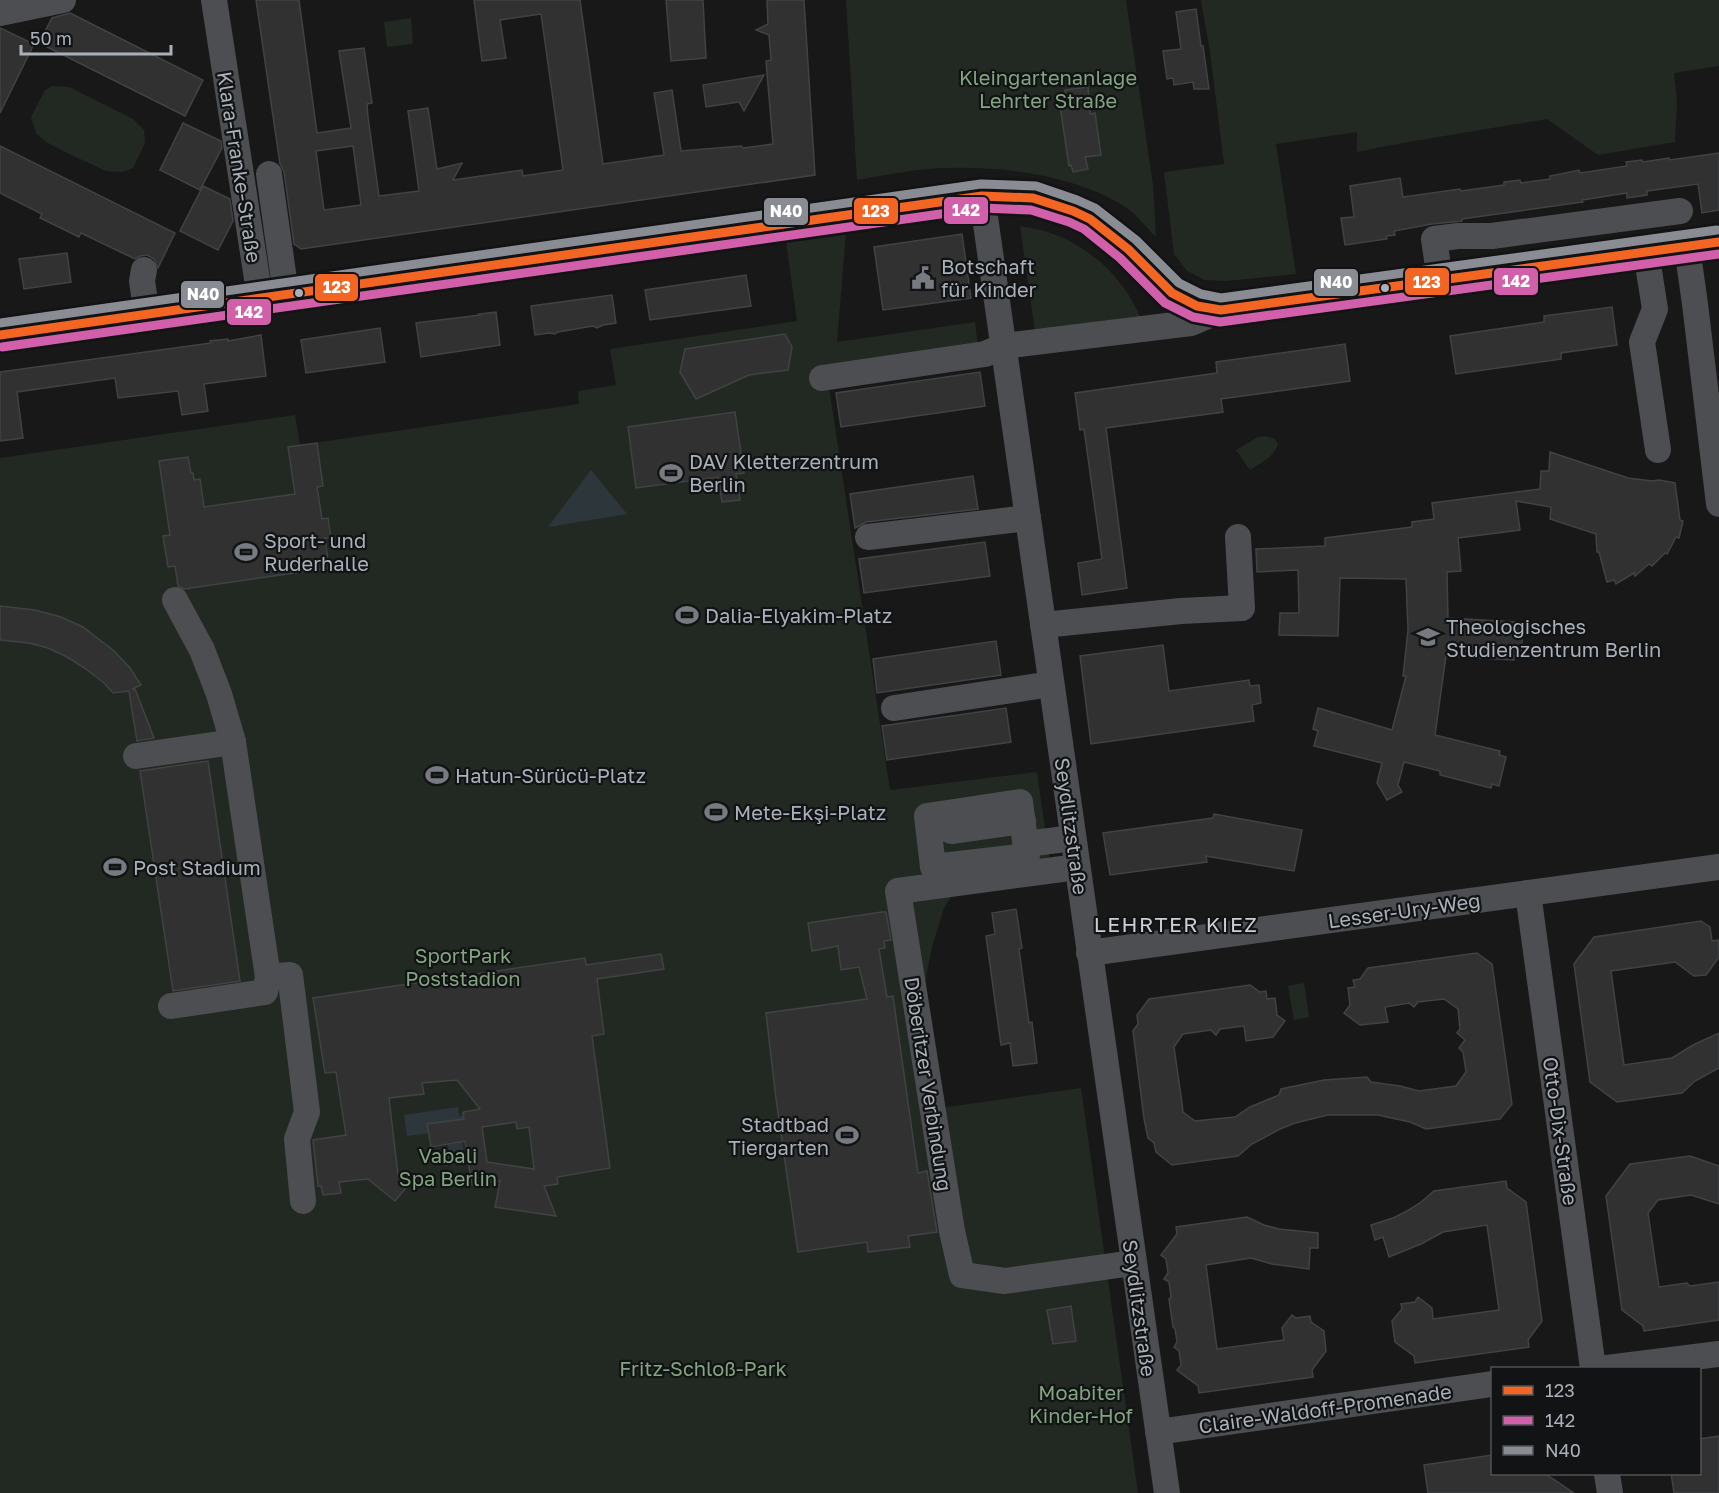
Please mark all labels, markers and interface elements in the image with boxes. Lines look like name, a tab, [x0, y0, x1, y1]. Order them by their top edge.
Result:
scale bar	[21, 18, 171, 56]
text: 50 m	[30, 27, 72, 49]
park label: Kleingartenanlage Lehrter Straße	[959, 65, 1137, 112]
street label: Klara-Franke-Straße	[213, 70, 267, 264]
line badge: 142	[943, 196, 989, 225]
line badge: N40	[763, 197, 809, 226]
line badge: 123	[853, 197, 899, 225]
text: 142	[952, 200, 980, 220]
text: N40	[770, 201, 802, 221]
text: 123	[862, 201, 890, 221]
place label: Botschaft für Kinder	[941, 254, 1037, 301]
public building icon: Botschaft für Kinder	[910, 265, 936, 291]
line badge: 123	[1404, 267, 1450, 296]
line badge: 142	[1493, 267, 1539, 296]
line badge: N40	[1313, 268, 1359, 297]
text: 142	[1502, 271, 1530, 291]
text: N40	[1320, 272, 1352, 292]
text: 123	[1413, 272, 1441, 292]
line badge: 123	[314, 273, 359, 302]
text: 123	[323, 277, 351, 297]
line badge: N40	[180, 280, 225, 309]
unlabelled marker	[1379, 282, 1391, 294]
text: N40	[187, 284, 219, 304]
unlabelled marker	[293, 287, 305, 299]
line badge: 142	[226, 298, 272, 326]
text: 142	[235, 302, 263, 322]
place label: DAV Kletterzentrum Berlin	[689, 449, 879, 496]
sports icon: DAV Kletterzentrum Berlin	[658, 460, 684, 486]
place label: Sport- und Ruderhalle	[264, 528, 369, 575]
sports icon: Sport- und Ruderhalle	[233, 539, 259, 565]
sports icon: Dalia-Elyakim-Platz	[674, 602, 700, 628]
place label: Dalia-Elyakim-Platz	[705, 603, 892, 627]
place label: Theologisches Studienzentrum Berlin	[1446, 614, 1661, 661]
school or university icon: Theologisches Studienzentrum Berlin	[1415, 624, 1441, 650]
street label: Seydlitzstraße	[1051, 756, 1093, 896]
sports icon: Hatun-Sürücü-Platz	[424, 762, 450, 788]
place label: Hatun-Sürücü-Platz	[455, 763, 646, 787]
sports icon: Mete-Ekşi-Platz	[703, 799, 729, 825]
place label: Mete-Ekşi-Platz	[734, 800, 886, 824]
sports icon: Post Stadium	[102, 854, 128, 880]
place label: Post Stadium	[133, 855, 261, 879]
street label: Lesser-Ury-Weg	[1326, 887, 1482, 933]
district label: LEHRTER KIEZ	[1094, 911, 1258, 937]
park label: SportPark Poststadion	[405, 943, 521, 990]
street label: Döberitzer Verbindung	[900, 975, 958, 1193]
street label: Otto-Dix-Straße	[1539, 1055, 1583, 1207]
place label: Stadtbad Tiergarten	[728, 1112, 829, 1159]
sports icon: Stadtbad Tiergarten	[834, 1122, 860, 1148]
park label: Vabali Spa Berlin	[399, 1143, 497, 1190]
street label: Seydlitzstraße	[1119, 1238, 1161, 1378]
park label: Fritz-Schloß-Park	[619, 1356, 787, 1380]
legend	[1491, 1367, 1701, 1475]
street label: Claire-Waldoff-Promenade	[1197, 1378, 1453, 1438]
text: 123	[1545, 1379, 1575, 1401]
park label: Moabiter Kinder-Hof	[1029, 1380, 1133, 1427]
text: 142	[1545, 1409, 1575, 1431]
text: N40	[1545, 1439, 1581, 1461]

